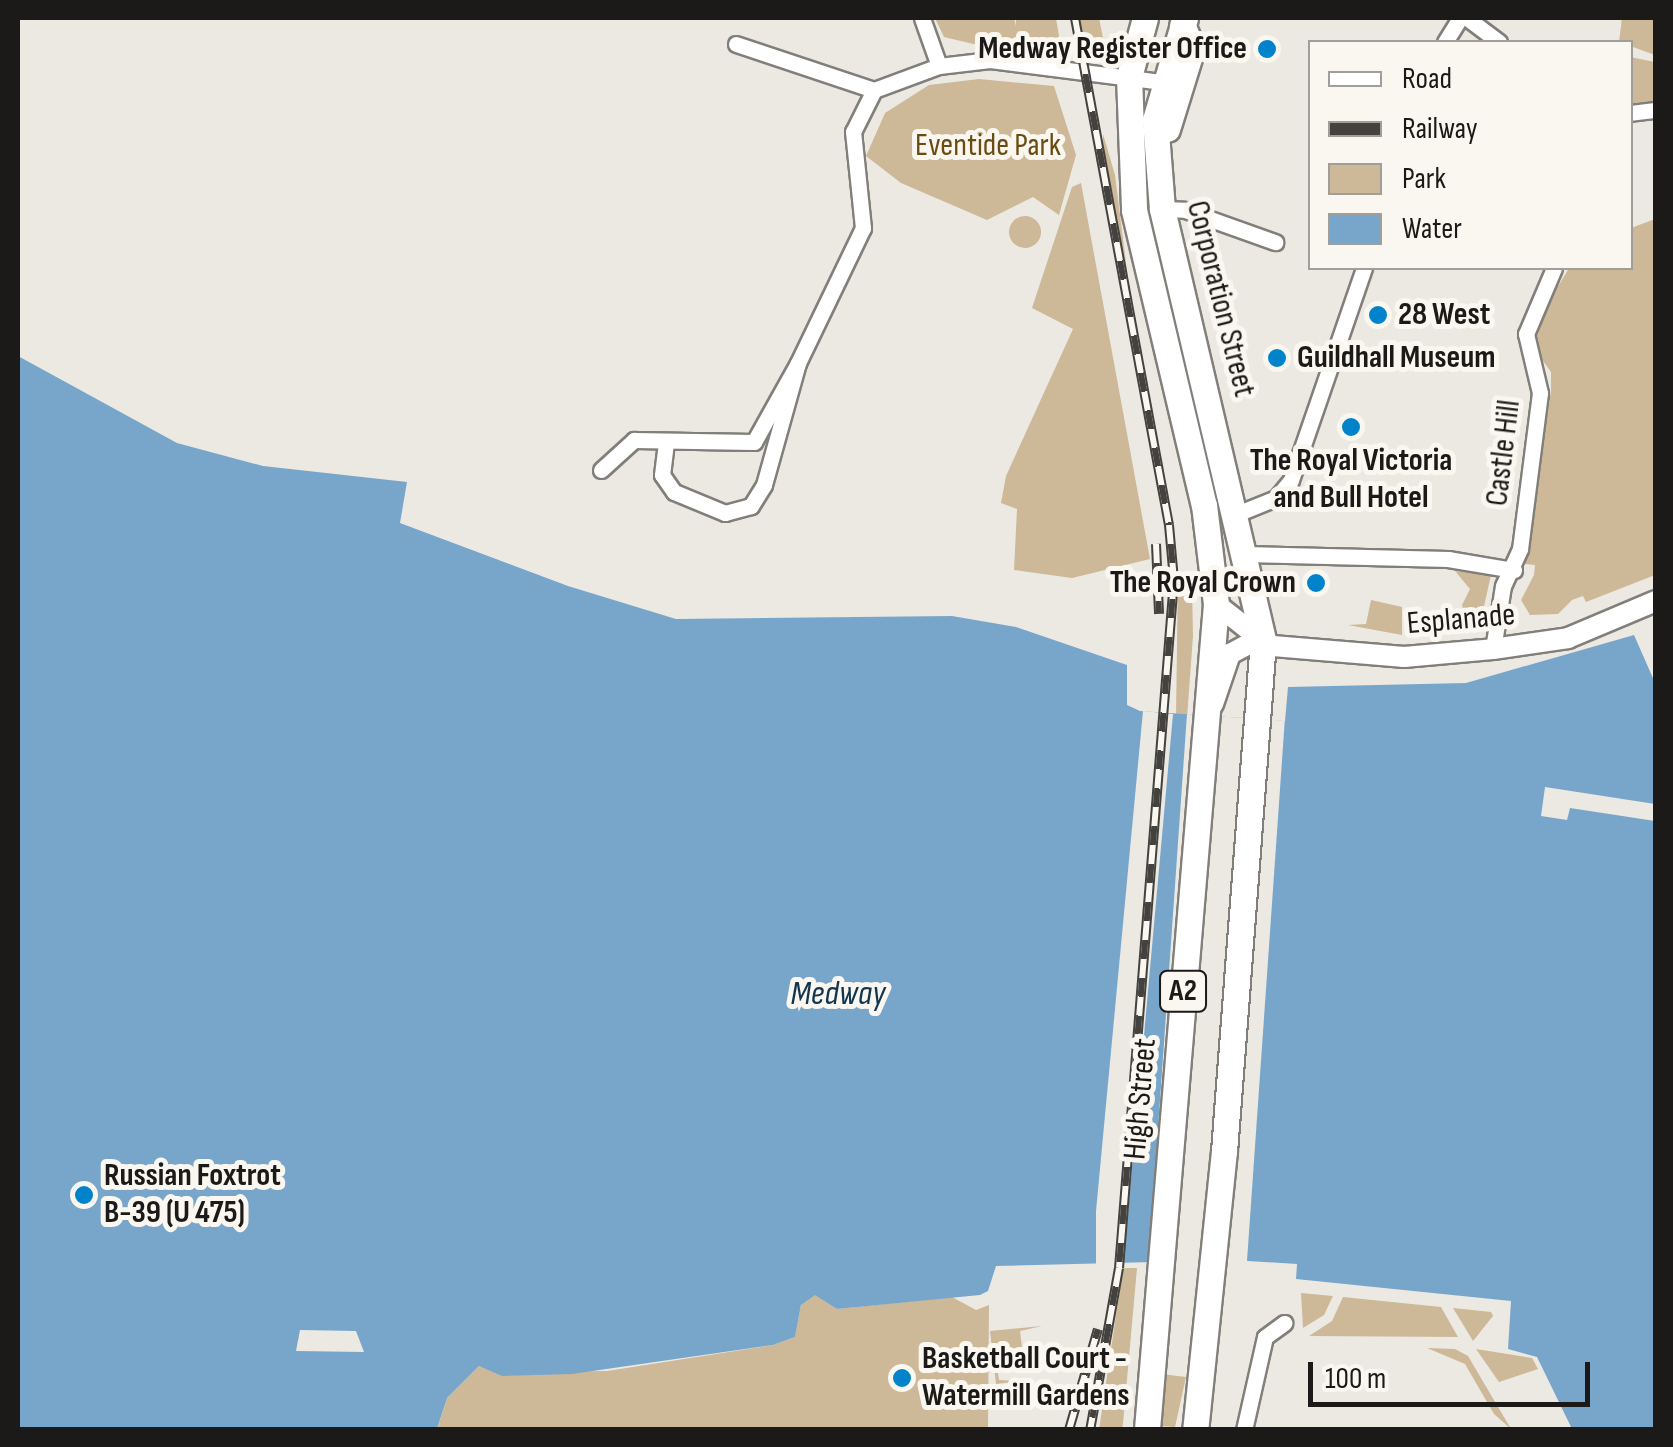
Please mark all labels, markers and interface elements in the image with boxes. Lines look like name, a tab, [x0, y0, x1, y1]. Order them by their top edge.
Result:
place label: Medway Register Office	[978, 30, 1247, 68]
marker: Medway Register Office	[1256, 38, 1278, 60]
legend	[1308, 40, 1633, 270]
text: Road	[1402, 61, 1452, 97]
text: Railway	[1402, 111, 1478, 147]
park label: Eventide Park	[915, 127, 1061, 165]
text: Park	[1402, 161, 1446, 197]
street label: Corporation Street	[1177, 197, 1263, 401]
text: Water	[1402, 211, 1462, 247]
place label: 28 West	[1398, 296, 1490, 334]
marker: 28 West	[1367, 304, 1389, 326]
place label: Guildhall Museum	[1297, 339, 1495, 377]
marker: Guildhall Museum	[1266, 347, 1288, 369]
street label: Castle Hill	[1478, 398, 1530, 508]
marker: The Royal Victoria and Bull Hotel	[1340, 416, 1362, 438]
place label: The Royal Victoria and Bull Hotel	[1250, 443, 1452, 518]
place label: The Royal Crown	[1110, 564, 1296, 602]
marker: The Royal Crown	[1305, 572, 1327, 594]
street label: Esplanade	[1405, 596, 1517, 644]
road number: A2	[1158, 966, 1208, 1016]
water label: Medway	[790, 973, 886, 1015]
street label: High Street	[1117, 1037, 1165, 1161]
place label: Russian Foxtrot B-39 (U 475)	[104, 1158, 281, 1233]
marker: Russian Foxtrot B-39 (U 475)	[73, 1184, 95, 1206]
place label: Basketball Court - Watermill Gardens	[922, 1341, 1130, 1416]
scale bar	[1313, 1342, 1596, 1404]
text: 100 m	[1325, 1361, 1386, 1397]
marker: Basketball Court - Watermill Gardens	[891, 1367, 913, 1389]

